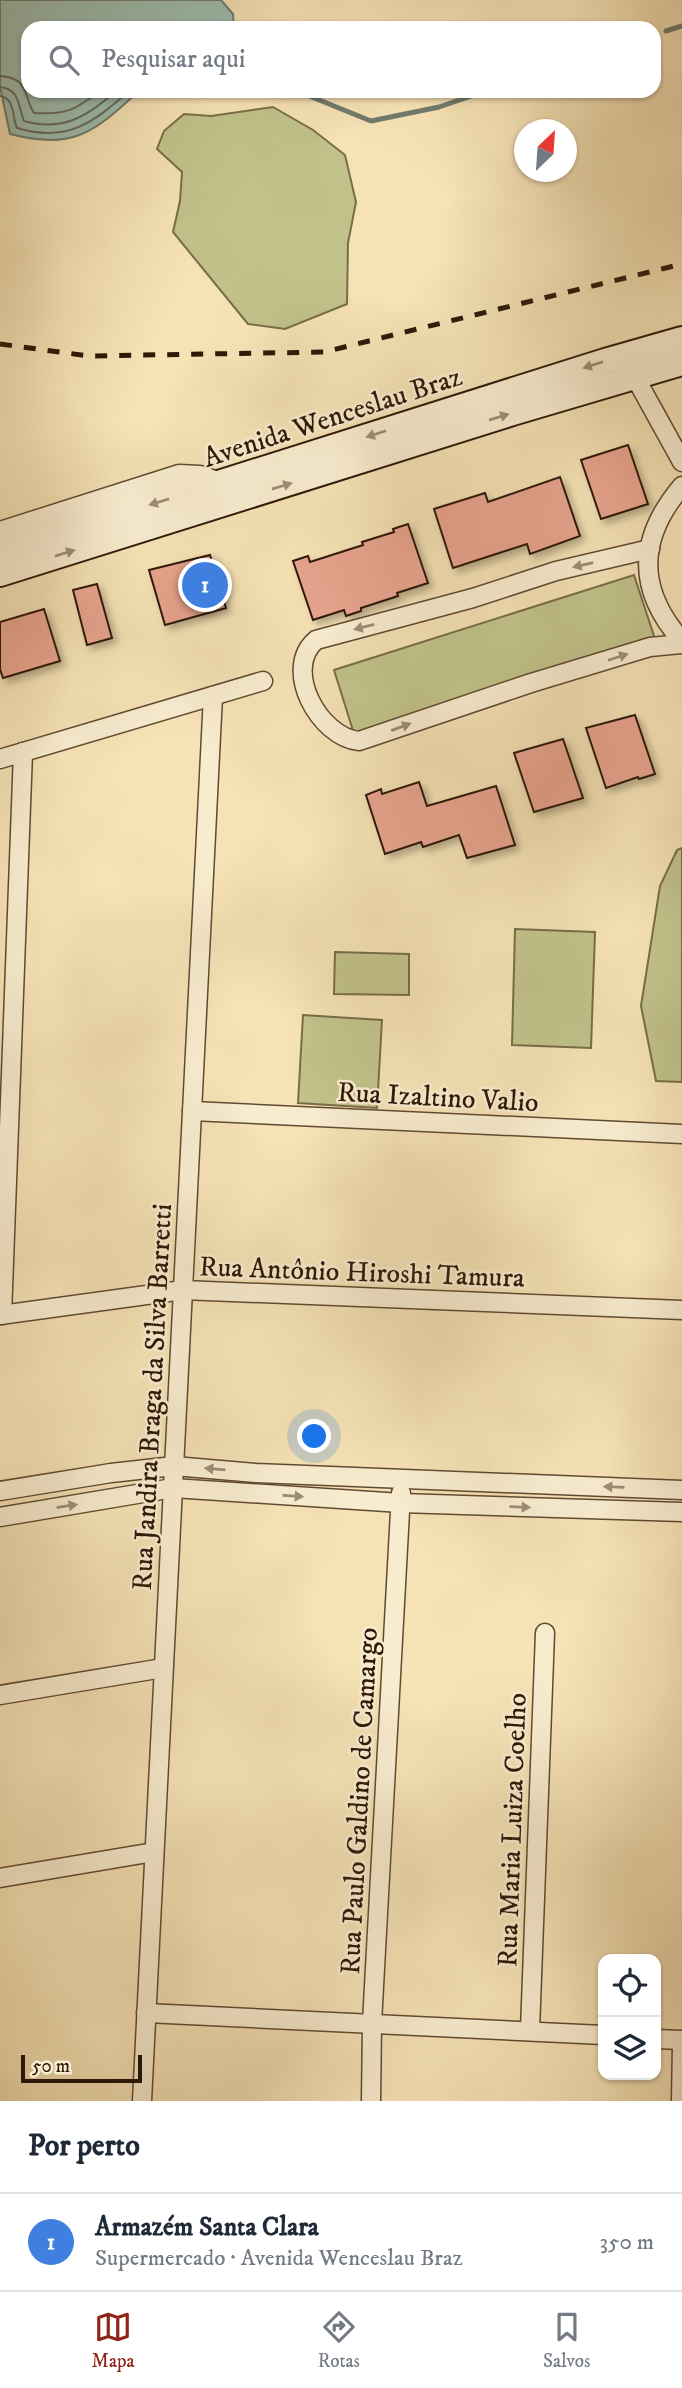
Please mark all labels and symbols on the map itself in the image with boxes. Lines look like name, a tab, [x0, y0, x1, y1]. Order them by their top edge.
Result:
north arrow	[514, 119, 577, 182]
street label: Avenida Wenceslau Braz	[199, 359, 466, 476]
one-way arrow	[582, 360, 603, 371]
one-way arrow	[489, 412, 510, 422]
one-way arrow	[366, 429, 387, 439]
one-way arrow	[272, 480, 293, 490]
one-way arrow	[149, 498, 170, 508]
one-way arrow	[55, 548, 76, 558]
pin: 1	[182, 559, 228, 611]
one-way arrow	[572, 559, 594, 570]
one-way arrow	[353, 622, 375, 633]
one-way arrow	[608, 652, 629, 662]
one-way arrow	[391, 721, 412, 732]
street label: Rua Izaltino Valio	[336, 1075, 539, 1120]
street label: Rua Jandira Braga da Silva Barretti	[125, 1203, 180, 1591]
street label: Rua Antônio Hiroshi Tamura	[199, 1249, 525, 1296]
your location	[297, 1419, 331, 1453]
one-way arrow	[204, 1463, 226, 1474]
one-way arrow	[603, 1482, 625, 1493]
one-way arrow	[282, 1491, 304, 1502]
one-way arrow	[56, 1500, 78, 1511]
one-way arrow	[510, 1501, 532, 1513]
street label: Rua Paulo Galdino de Camargo	[333, 1627, 386, 1976]
street label: Rua Maria Luiza Coelho	[490, 1692, 535, 1968]
scale bar	[21, 2052, 142, 2084]

